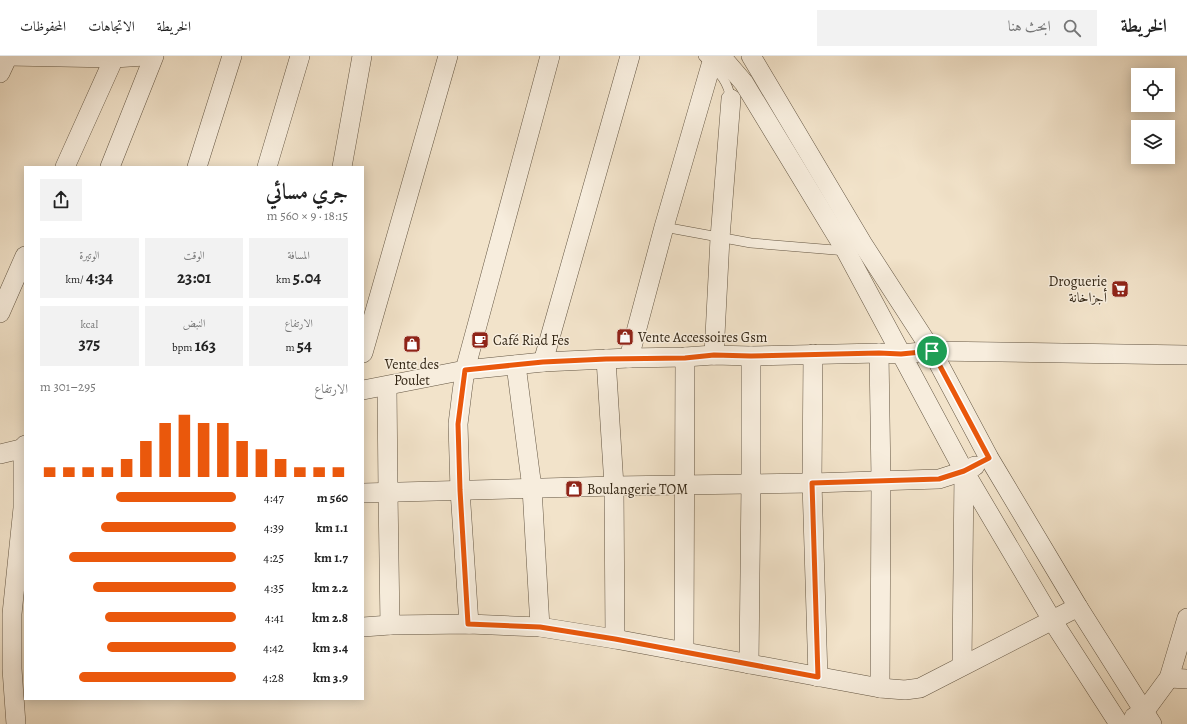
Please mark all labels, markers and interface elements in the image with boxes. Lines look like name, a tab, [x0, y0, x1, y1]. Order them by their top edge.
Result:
search box	[817, 10, 1097, 46]
text: الخريطة	[1121, 13, 1167, 39]
text: ابحث هنا	[1008, 16, 1051, 36]
text: المحفوظات	[20, 17, 66, 36]
text: الاتجاهات	[88, 17, 135, 36]
text: الخريطة	[157, 17, 191, 36]
icon: search	[1061, 17, 1083, 39]
map controls	[1131, 68, 1175, 164]
button: locate	[1131, 68, 1175, 112]
button: layers	[1131, 120, 1175, 164]
text: جري مسائي	[266, 177, 348, 207]
button: share	[40, 179, 82, 221]
text: 18:15 · 9 × 560 m	[267, 207, 348, 224]
text: الوتيرة	[79, 248, 99, 263]
text: الوقت	[183, 248, 205, 263]
text: المسافة	[287, 248, 310, 263]
text: 4:34	[86, 266, 113, 289]
text: 23:01	[177, 266, 211, 289]
text: 5.04	[293, 266, 321, 289]
text: /km	[65, 272, 86, 287]
text: km	[276, 272, 293, 287]
place label: Droguerie أجزاخانة	[1049, 272, 1108, 307]
supermarket icon: Droguerie أجزاخانة	[1110, 279, 1130, 299]
text: النبض	[183, 316, 205, 331]
text: الارتفاع	[284, 316, 313, 331]
text: kcal	[81, 317, 98, 332]
shop icon: Vente Accessoires Gsm	[615, 327, 635, 347]
place label: Vente Accessoires Gsm	[637, 328, 768, 347]
cafe icon: Café Riad Fes	[470, 330, 490, 350]
place label: Café Riad Fes	[493, 331, 569, 350]
text: 375	[78, 332, 100, 355]
text: 163	[195, 334, 216, 357]
text: 54	[297, 334, 312, 357]
shop icon: Vente des Poulet	[402, 334, 422, 354]
pin	[915, 334, 949, 368]
text: bpm	[172, 340, 195, 355]
text: m	[285, 340, 297, 355]
icon: arrive	[921, 340, 943, 362]
place label: Vente des Poulet	[384, 355, 439, 390]
text: 295–301 m	[40, 378, 96, 395]
text: الارتفاع	[314, 380, 348, 397]
shop icon: Boulangerie TOM	[564, 479, 584, 499]
place label: Boulangerie TOM	[587, 480, 688, 499]
text: 4:47	[264, 489, 284, 506]
text: 560 m	[317, 489, 348, 506]
text: 4:39	[264, 519, 284, 536]
text: 1.1 km	[315, 519, 348, 536]
text: 4:25	[263, 549, 284, 566]
text: 1.7 km	[314, 549, 348, 566]
text: 4:35	[264, 579, 284, 596]
text: 2.2 km	[312, 579, 348, 596]
text: 4:41	[265, 609, 284, 626]
text: 2.8 km	[312, 609, 348, 626]
text: 4:42	[263, 639, 284, 656]
text: 3.4 km	[313, 639, 348, 656]
text: 4:28	[263, 669, 284, 686]
text: 3.9 km	[313, 669, 348, 686]

